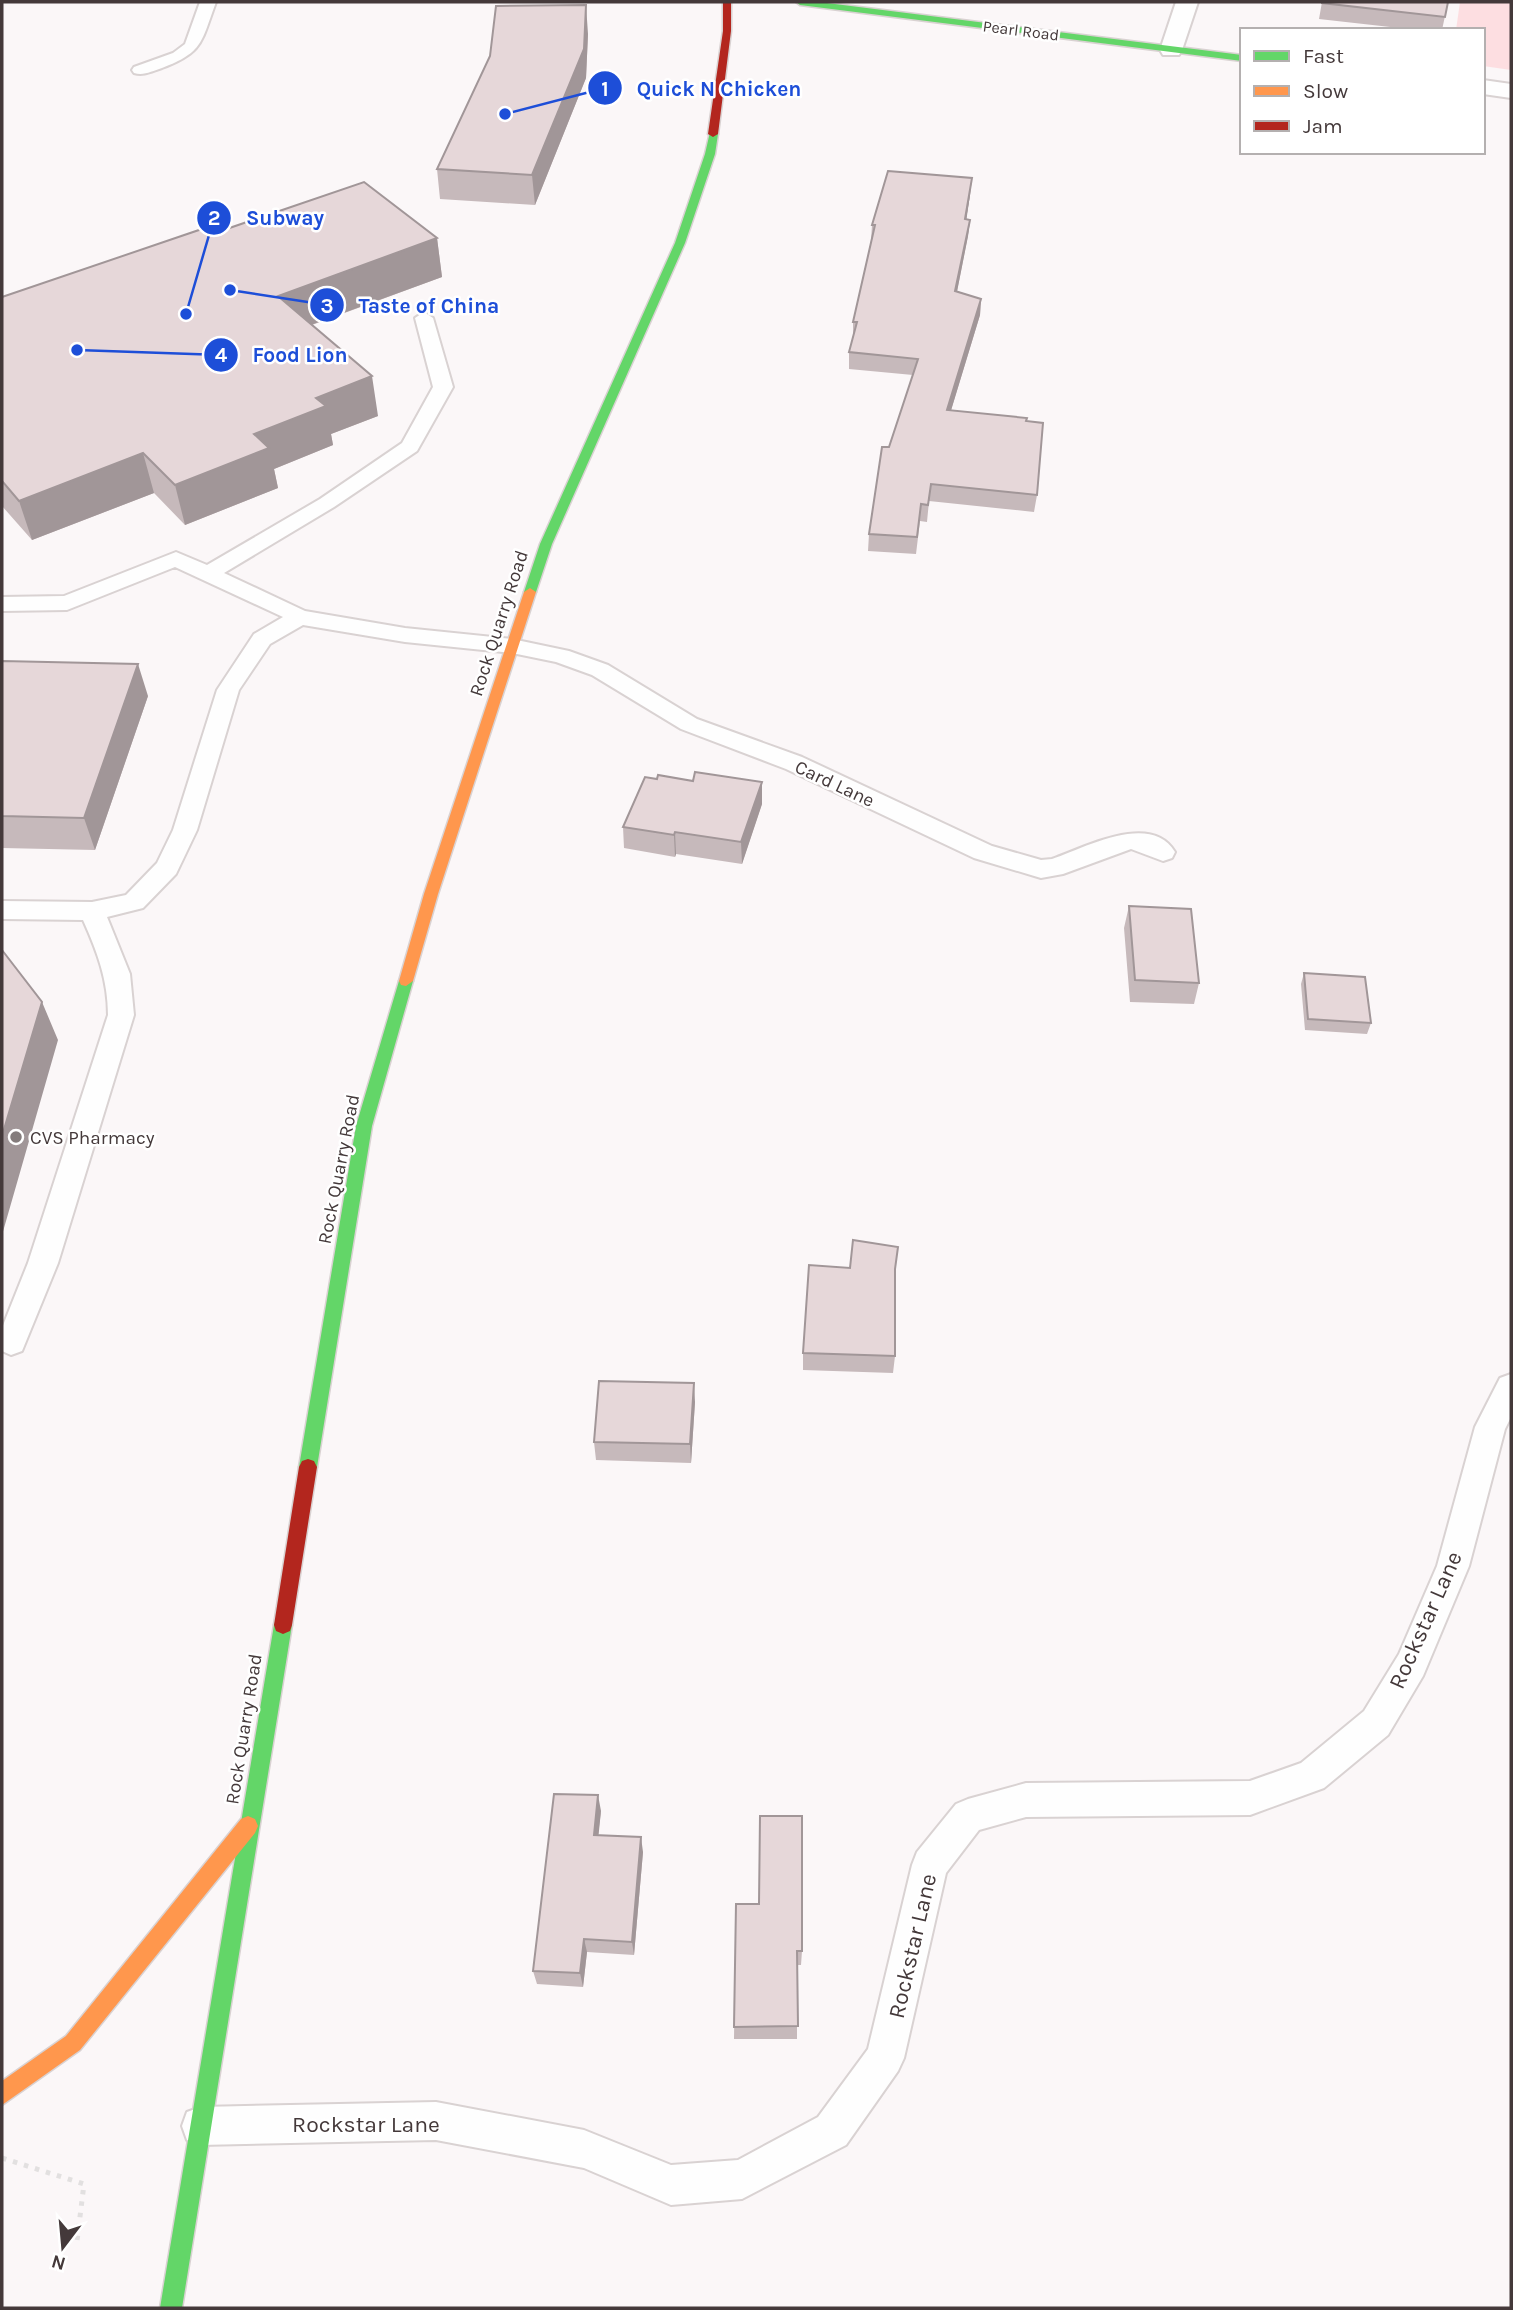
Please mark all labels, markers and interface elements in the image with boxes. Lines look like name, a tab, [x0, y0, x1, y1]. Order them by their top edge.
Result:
street label: Pearl Road	[982, 16, 1060, 45]
legend	[1240, 28, 1485, 154]
text: Fast	[1303, 44, 1344, 68]
callout: Quick N Chicken	[587, 67, 815, 109]
text: 1	[601, 77, 609, 101]
text: Quick N Chicken	[637, 77, 801, 101]
text: Slow	[1303, 79, 1348, 103]
text: Jam	[1303, 114, 1343, 138]
callout: Subway	[197, 197, 338, 239]
text: 2	[208, 206, 220, 230]
text: Subway	[246, 206, 325, 230]
callout: Taste of China	[309, 284, 513, 326]
text: 3	[320, 294, 334, 318]
text: Taste of China	[359, 294, 499, 318]
callout: Food Lion	[203, 334, 361, 376]
text: 4	[215, 343, 228, 367]
text: Food Lion	[252, 343, 348, 367]
street label: Rock Quarry Road	[465, 548, 533, 699]
street label: Card Lane	[791, 756, 878, 812]
street label: Rock Quarry Road	[314, 1092, 364, 1246]
place label: CVS Pharmacy	[30, 1127, 155, 1149]
marker: CVS Pharmacy	[8, 1129, 24, 1145]
street label: Rockstar Lane	[1383, 1547, 1468, 1693]
street label: Rock Quarry Road	[221, 1652, 267, 1806]
street label: Rockstar Lane	[883, 1871, 942, 2021]
street label: Rockstar Lane	[292, 2111, 440, 2138]
north arrow	[28, 2212, 98, 2282]
text: N	[49, 2250, 68, 2275]

